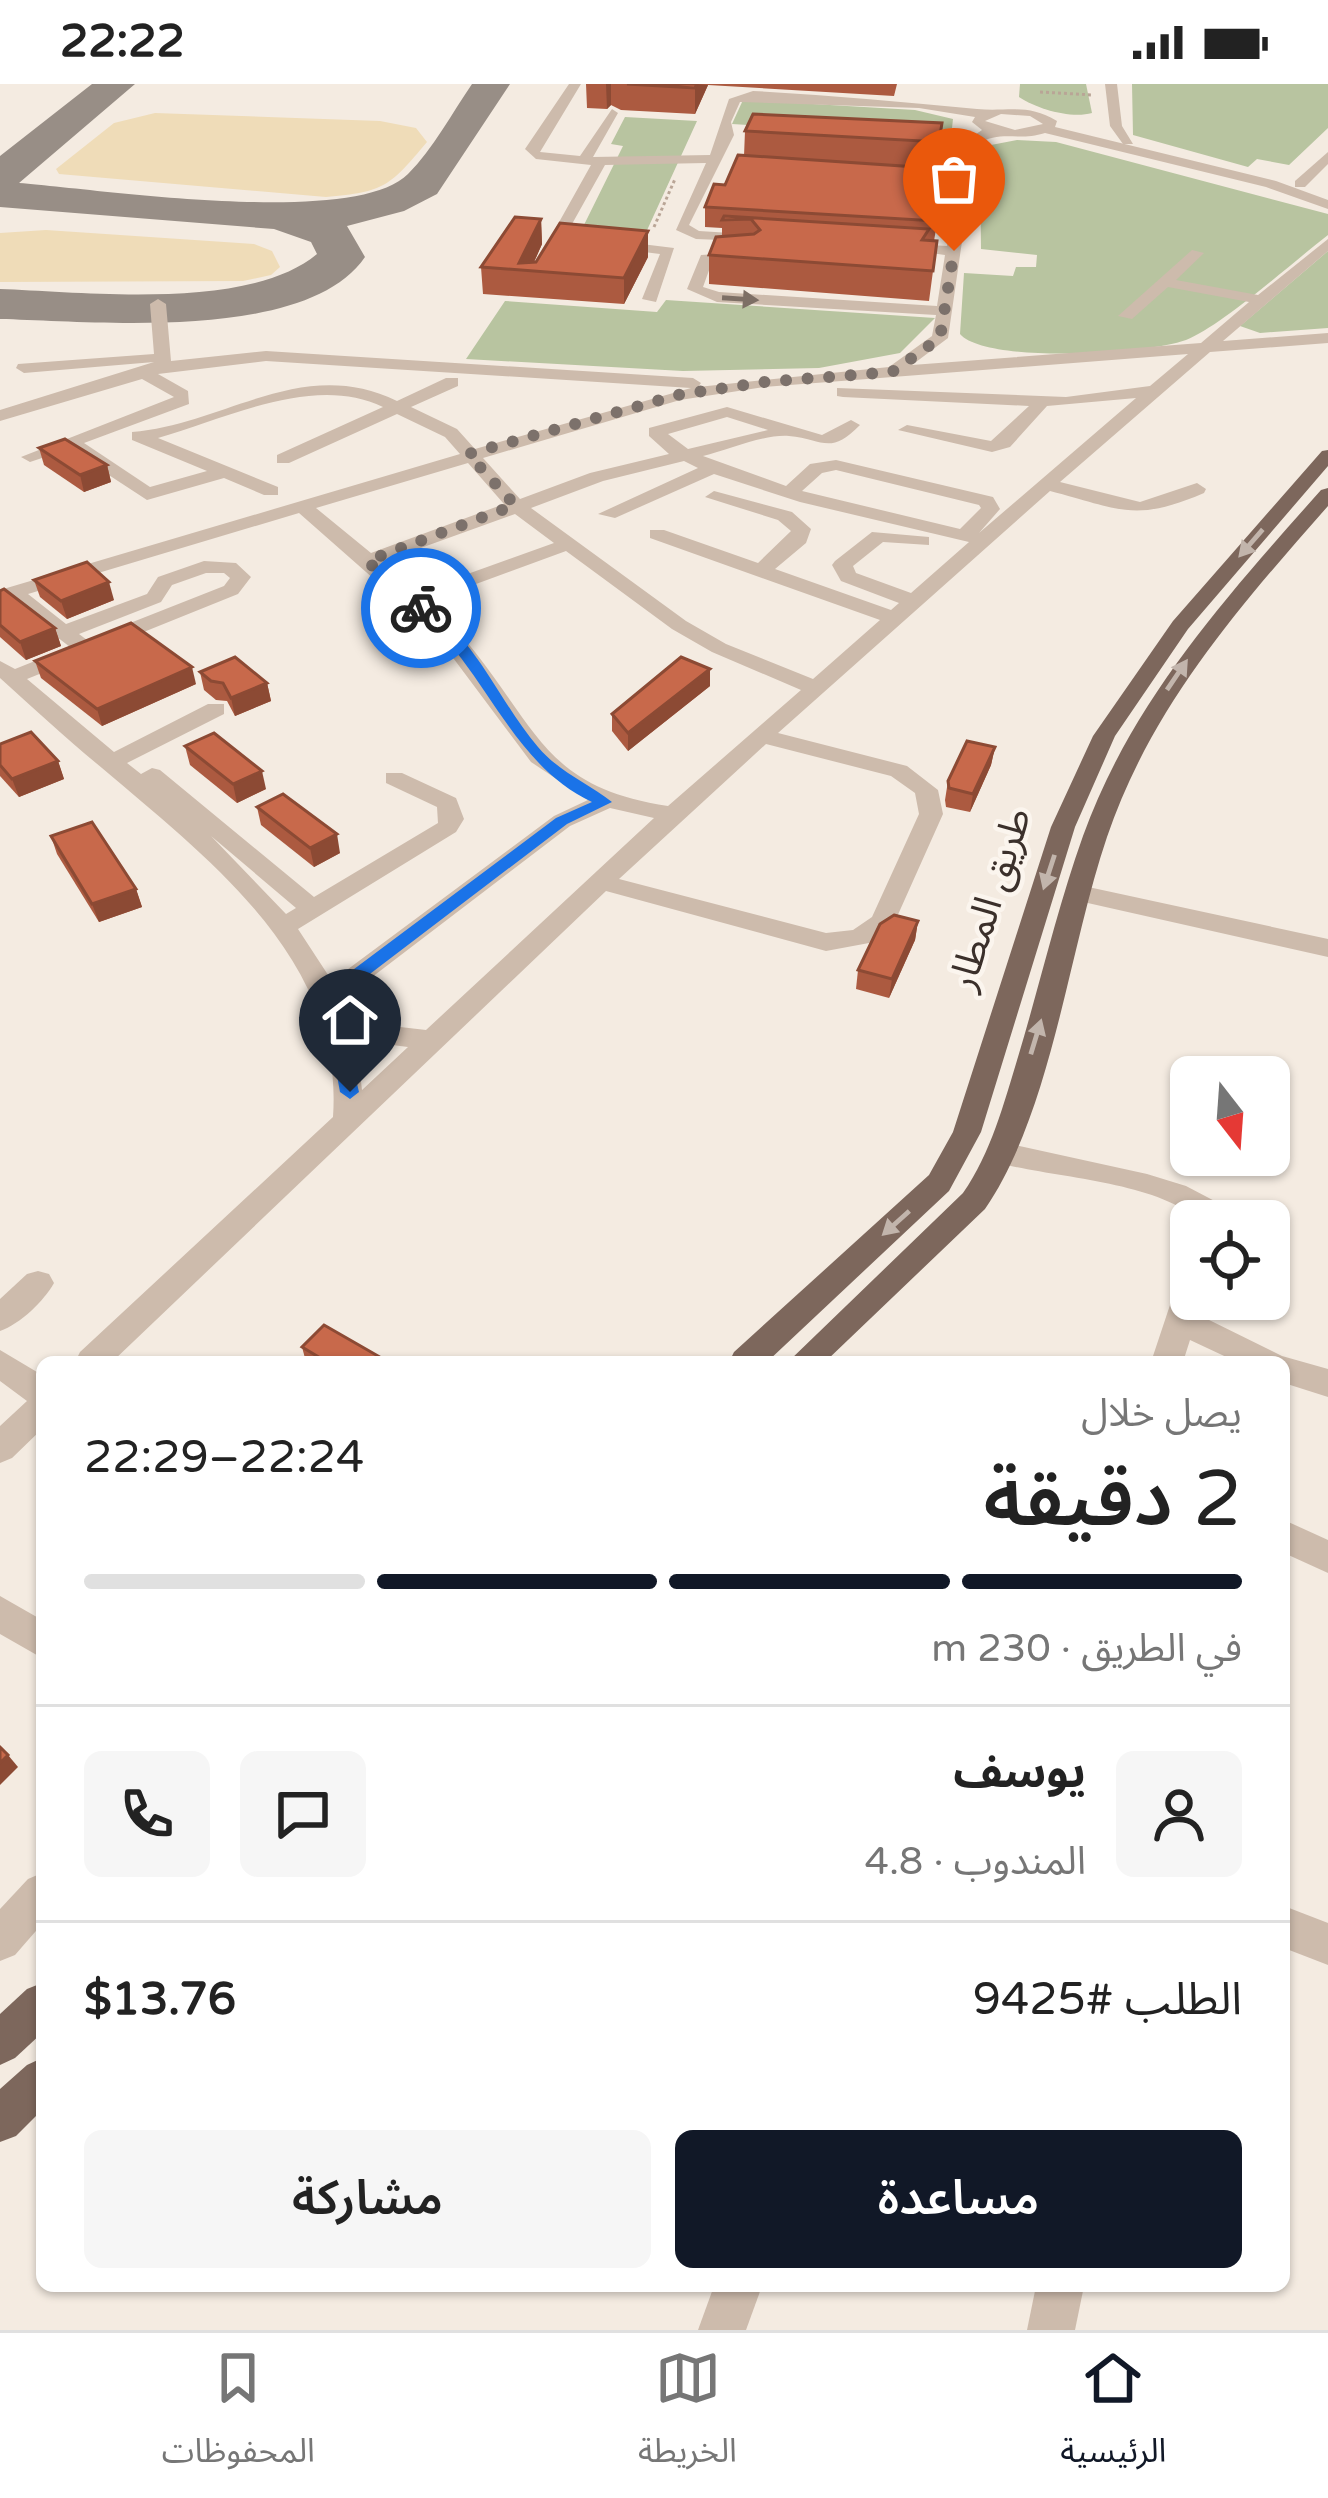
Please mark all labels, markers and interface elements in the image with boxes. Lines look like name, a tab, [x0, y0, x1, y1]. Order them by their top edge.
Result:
text: 22:22	[60, 15, 185, 69]
pin	[903, 128, 1005, 251]
icon: bag	[921, 146, 987, 212]
one-way arrow	[722, 289, 759, 308]
one-way arrow	[1238, 528, 1265, 558]
courier	[361, 548, 481, 668]
icon: bike	[388, 575, 454, 641]
one-way arrow	[1165, 659, 1188, 692]
street label: طريق المطار	[938, 802, 1042, 997]
one-way arrow	[1038, 854, 1057, 891]
pin	[299, 969, 401, 1092]
icon: home	[317, 987, 383, 1053]
one-way arrow	[1028, 1018, 1046, 1055]
north arrow	[1170, 1056, 1290, 1176]
map controls	[1170, 1056, 1290, 1320]
button: locate	[1170, 1200, 1290, 1320]
one-way arrow	[882, 1209, 911, 1237]
text: يصل خلال	[1081, 1390, 1242, 1437]
text: 22:24–22:29	[84, 1431, 364, 1485]
text: 2 دقيقة	[984, 1453, 1242, 1547]
text: في الطريق · 230 m	[931, 1625, 1242, 1672]
text: يوسف	[953, 1746, 1086, 1800]
button: phone	[84, 1751, 210, 1877]
button: chat	[240, 1751, 366, 1877]
button: person	[1116, 1751, 1242, 1877]
text: المندوب · 4.8	[864, 1838, 1086, 1885]
text: $13.76	[84, 1973, 236, 2027]
text: الطلب #9425	[973, 1973, 1242, 2027]
button: مشاركة	[84, 2130, 651, 2268]
button: مساعدة	[675, 2130, 1242, 2268]
tab: المحفوظات	[162, 2345, 315, 2486]
tab: الخريطة	[638, 2345, 737, 2486]
tab: الرئيسية	[1060, 2345, 1166, 2486]

